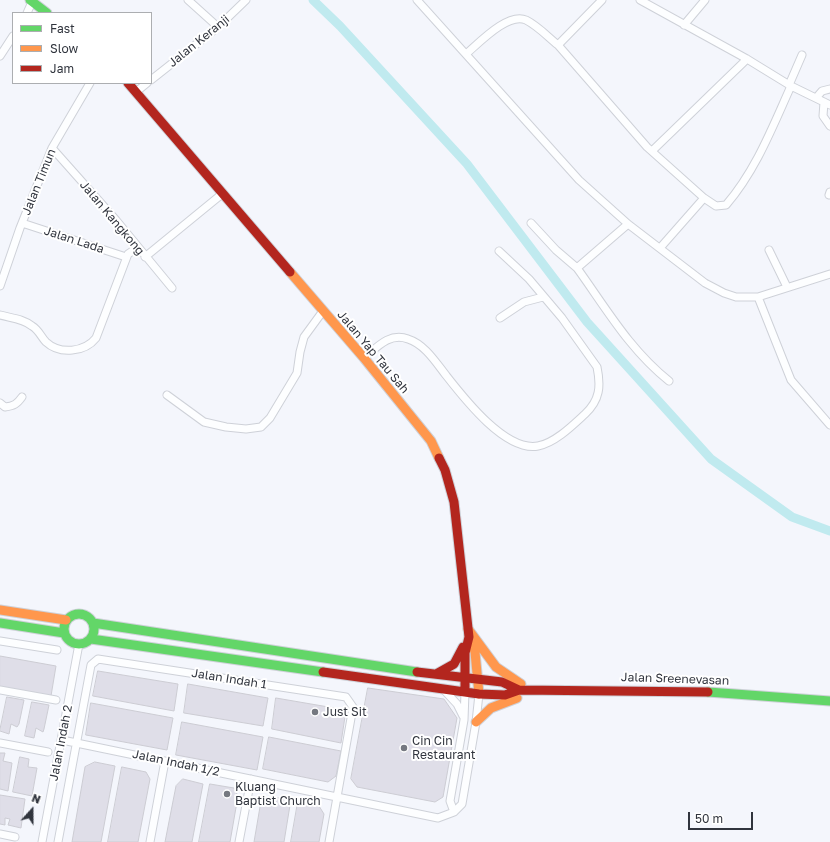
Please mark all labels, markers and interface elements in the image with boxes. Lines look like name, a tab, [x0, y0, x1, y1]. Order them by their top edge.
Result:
legend	[12, 12, 152, 84]
street label: Jalan Keranji	[165, 12, 233, 70]
text: Fast	[50, 21, 75, 36]
text: Slow	[50, 41, 78, 56]
text: Jam	[50, 61, 74, 76]
street label: Jalan Timun	[19, 147, 59, 217]
street label: Jalan Kangkong	[77, 178, 147, 258]
street label: Jalan Lada	[42, 224, 106, 256]
street label: Jalan Yap Tau Sah	[334, 308, 412, 396]
street label: Jalan Indah 1	[190, 666, 268, 692]
street label: Jalan Sreenevasan	[621, 670, 729, 688]
street label: Jalan Indah 2	[47, 704, 75, 782]
place label: Just Sit	[323, 705, 367, 719]
marker: Just Sit	[310, 707, 320, 717]
place label: Cin Cin Restaurant	[412, 734, 476, 762]
marker: Cin Cin Restaurant	[399, 743, 409, 753]
street label: Jalan Indah 1/2	[131, 747, 221, 779]
place label: Kluang Baptist Church	[235, 780, 321, 808]
marker: Kluang Baptist Church	[222, 789, 232, 799]
north arrow	[12, 790, 52, 830]
text: N	[30, 791, 43, 806]
scale bar	[690, 804, 755, 830]
text: 50 m	[695, 811, 723, 826]

